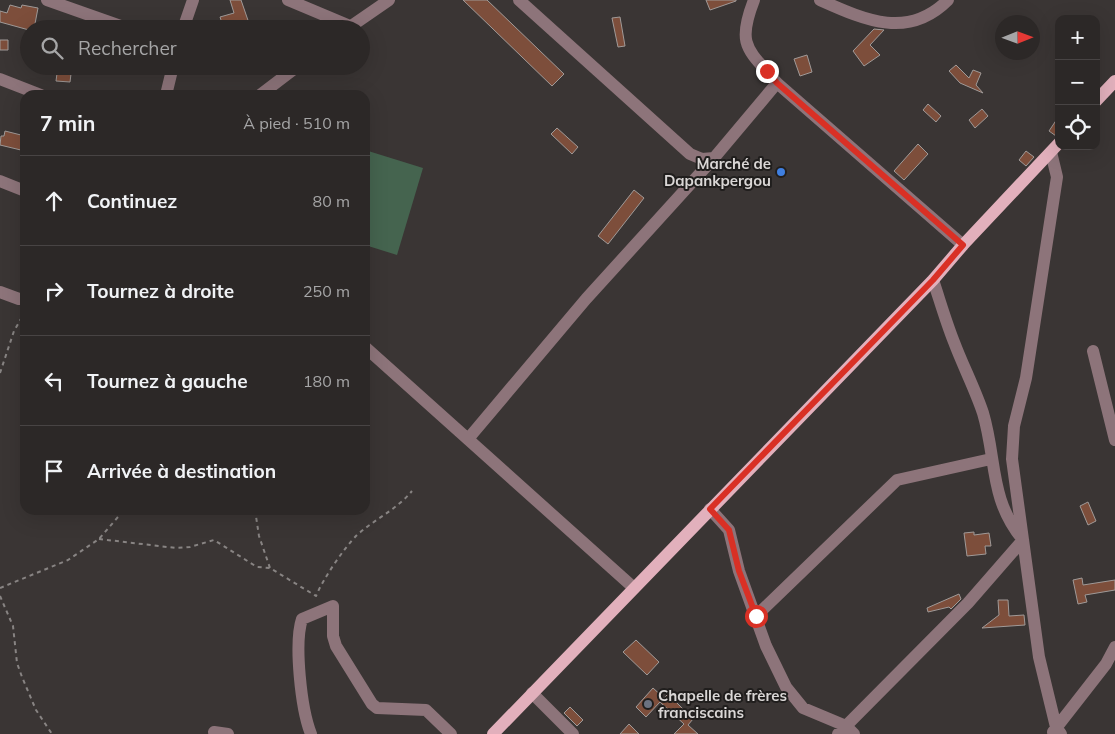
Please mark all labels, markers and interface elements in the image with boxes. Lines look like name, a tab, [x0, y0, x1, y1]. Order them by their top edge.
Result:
north arrow	[995, 15, 1040, 60]
map controls	[1055, 15, 1100, 150]
button: +	[1055, 15, 1100, 60]
search box	[20, 20, 370, 75]
icon: search	[38, 34, 66, 62]
text: Rechercher	[78, 36, 177, 60]
route end	[756, 60, 779, 83]
button: −	[1055, 60, 1100, 105]
button: locate	[1055, 105, 1100, 150]
text: 7 min	[40, 110, 95, 136]
text: À pied · 510 m	[243, 113, 350, 133]
place label: Marché de Dapankpergou	[664, 154, 771, 190]
marker: Marché de Dapankpergou	[775, 166, 787, 178]
icon: ahead	[40, 187, 68, 215]
text: Continuez	[87, 189, 177, 213]
text: 80 m	[313, 191, 350, 211]
icon: right	[40, 277, 68, 305]
text: Tournez à droite	[87, 279, 234, 303]
text: 250 m	[303, 281, 350, 301]
icon: left	[40, 367, 68, 395]
text: Tournez à gauche	[87, 369, 248, 393]
text: 180 m	[303, 371, 350, 391]
icon: arrive	[40, 457, 68, 485]
text: Arrivée à destination	[87, 459, 276, 483]
route start	[745, 605, 768, 628]
place label: Chapelle de frères franciscains	[658, 686, 787, 722]
marker: Chapelle de frères franciscains	[642, 698, 654, 710]

